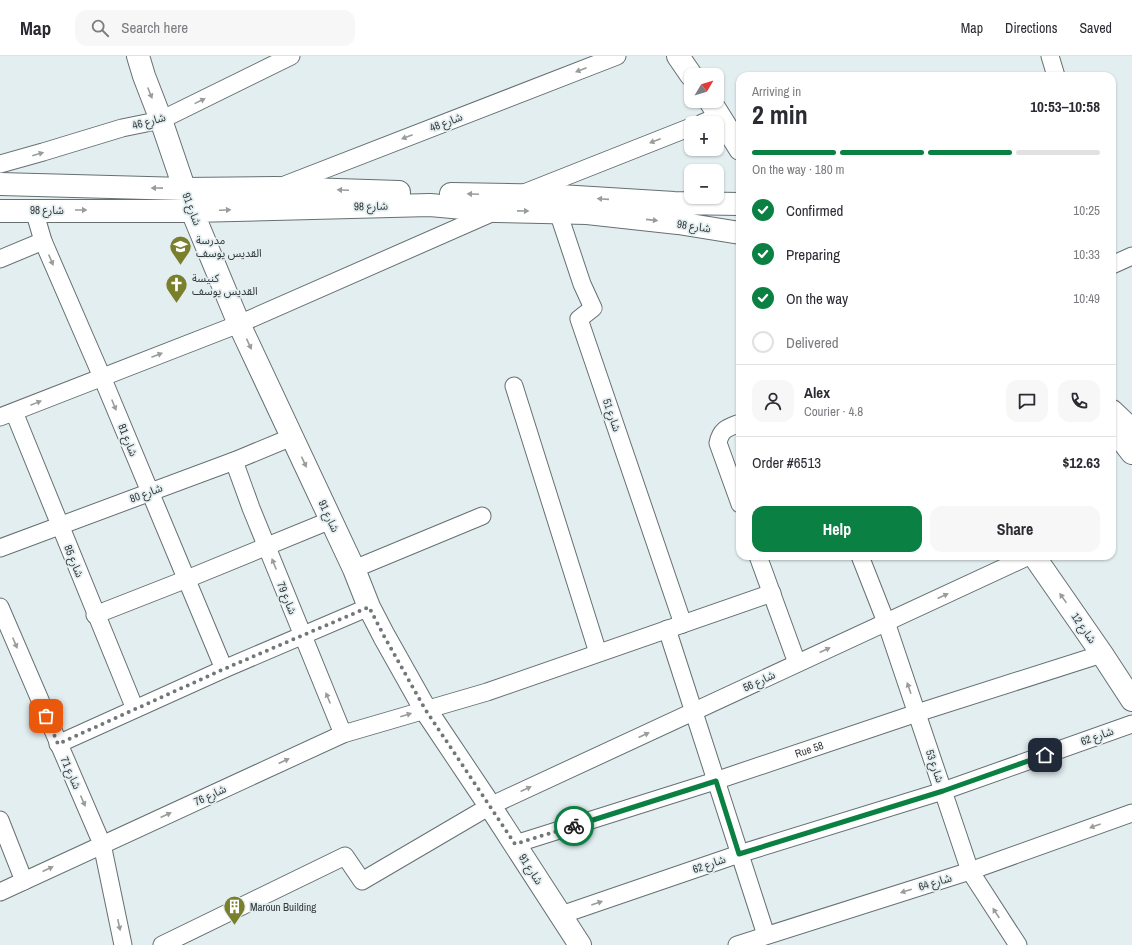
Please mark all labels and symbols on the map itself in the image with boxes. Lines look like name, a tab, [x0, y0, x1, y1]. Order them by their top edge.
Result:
one-way arrow	[574, 68, 586, 74]
north arrow	[684, 68, 724, 108]
one-way arrow	[148, 87, 154, 99]
one-way arrow	[195, 98, 206, 104]
street label: شارع 48	[428, 109, 465, 136]
street label: شارع 46	[131, 110, 168, 133]
one-way arrow	[401, 135, 413, 141]
one-way arrow	[648, 139, 660, 145]
one-way arrow	[32, 151, 44, 157]
one-way arrow	[150, 185, 163, 191]
one-way arrow	[337, 187, 349, 194]
street label: شارع 91	[178, 191, 205, 228]
one-way arrow	[466, 191, 479, 197]
one-way arrow	[597, 196, 609, 203]
street label: شارع 98	[354, 199, 389, 214]
street label: شارع 98	[30, 203, 64, 218]
one-way arrow	[219, 206, 231, 213]
one-way arrow	[75, 207, 87, 214]
one-way arrow	[517, 208, 529, 215]
one-way arrow	[646, 217, 658, 224]
street label: شارع 98	[676, 217, 712, 236]
school or university icon: مدرسة القديس يوسف	[167, 233, 193, 266]
place label: مدرسة القديس يوسف	[196, 233, 262, 260]
one-way arrow	[49, 255, 55, 267]
church icon: كنيسة القديس يوسف	[164, 271, 190, 304]
place label: كنيسة القديس يوسف	[192, 271, 258, 298]
one-way arrow	[246, 339, 252, 350]
one-way arrow	[152, 352, 164, 358]
street label: شارع 51	[599, 397, 624, 434]
one-way arrow	[31, 399, 43, 405]
one-way arrow	[111, 400, 117, 412]
street label: شارع 81	[114, 422, 141, 459]
one-way arrow	[301, 456, 307, 468]
street label: شارع 80	[128, 480, 165, 507]
street label: شارع 91	[315, 498, 343, 535]
street label: شارع 85	[60, 543, 87, 580]
one-way arrow	[270, 558, 276, 570]
street label: شارع 79	[273, 580, 300, 617]
one-way arrow	[937, 593, 949, 599]
one-way arrow	[1059, 593, 1067, 603]
street label: شارع 12	[1068, 610, 1100, 647]
one-way arrow	[12, 637, 18, 648]
one-way arrow	[819, 647, 831, 653]
street label: شارع 56	[741, 667, 778, 695]
one-way arrow	[905, 682, 911, 694]
one-way arrow	[325, 692, 331, 703]
pin	[29, 699, 63, 733]
one-way arrow	[400, 712, 412, 718]
street label: شارع 62	[1079, 723, 1116, 749]
one-way arrow	[638, 732, 649, 738]
street label: Rue 58	[793, 738, 825, 761]
pin	[1028, 738, 1062, 772]
street label: شارع 53	[922, 748, 947, 785]
street label: شارع 71	[57, 755, 84, 792]
one-way arrow	[279, 758, 290, 764]
street label: شارع 76	[192, 781, 229, 809]
one-way arrow	[520, 786, 532, 792]
one-way arrow	[80, 795, 86, 806]
courier	[554, 806, 594, 846]
one-way arrow	[161, 812, 172, 818]
one-way arrow	[1089, 823, 1101, 829]
street label: شارع 91	[515, 851, 546, 888]
street label: شارع 62	[691, 852, 728, 877]
one-way arrow	[42, 866, 54, 872]
street label: شارع 64	[917, 870, 954, 895]
one-way arrow	[900, 888, 912, 894]
building icon: Maroun Building	[222, 894, 248, 927]
one-way arrow	[592, 899, 604, 905]
place label: Maroun Building	[250, 900, 316, 914]
one-way arrow	[992, 908, 1000, 918]
one-way arrow	[116, 919, 122, 931]

